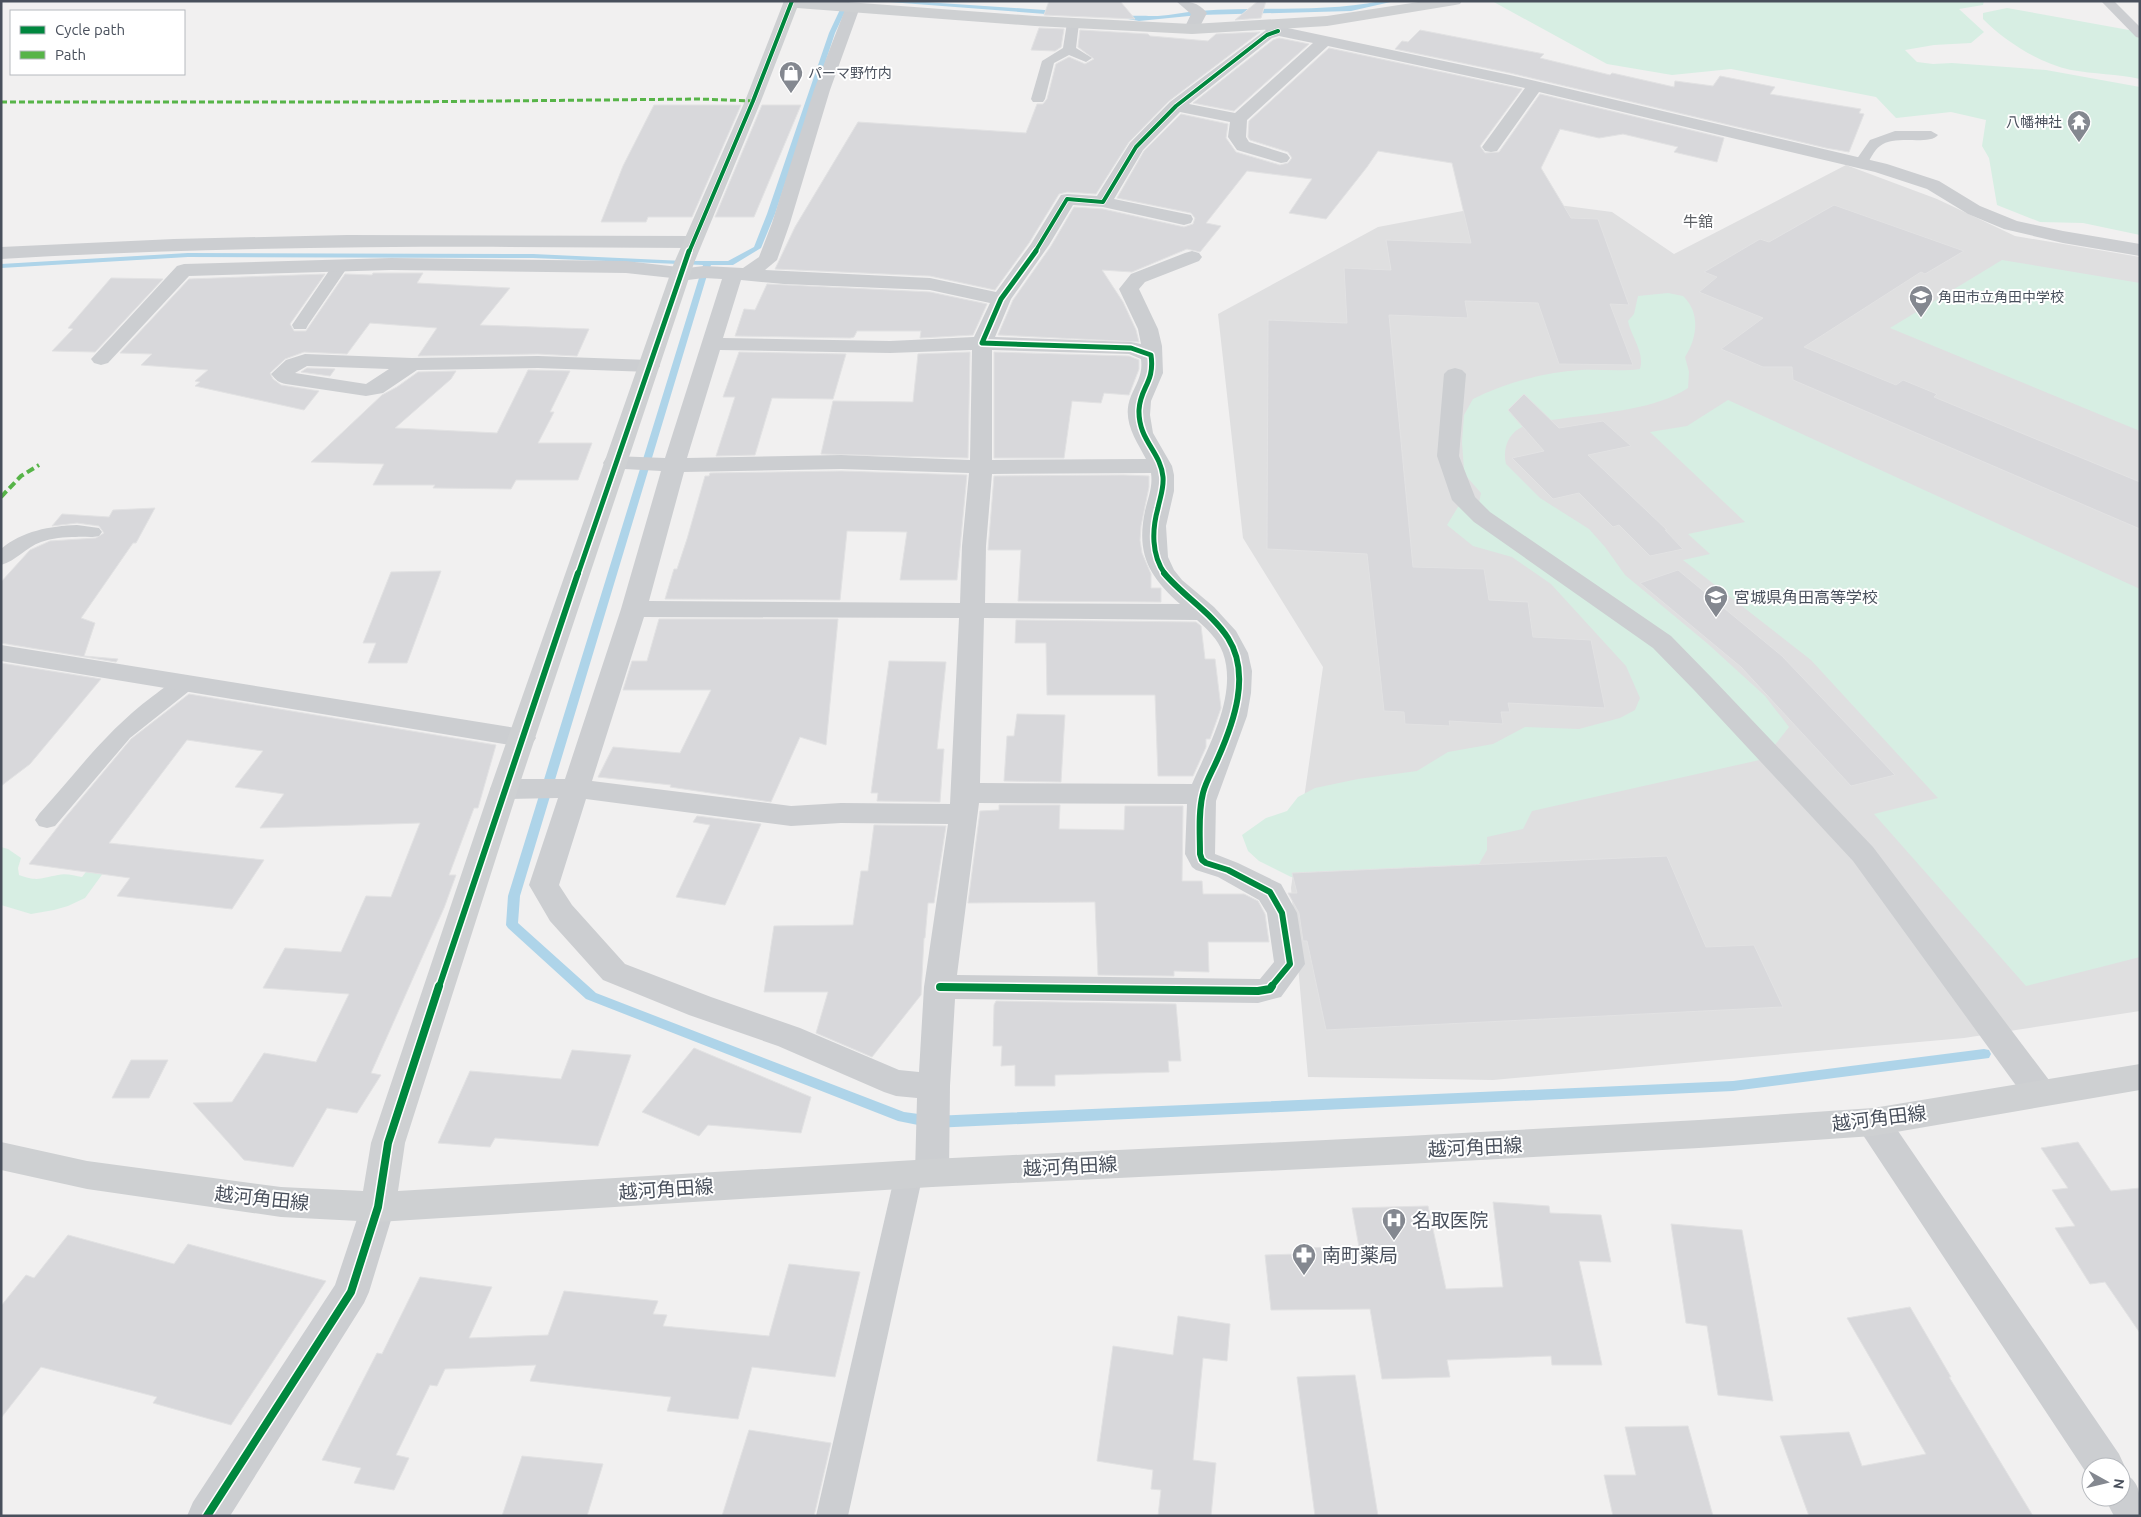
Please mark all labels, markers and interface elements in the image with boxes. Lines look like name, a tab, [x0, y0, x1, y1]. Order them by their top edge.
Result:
legend	[10, 10, 185, 75]
text: Cycle path	[55, 21, 125, 38]
text: Path	[55, 46, 86, 63]
shop icon: パーマ野竹内	[778, 60, 804, 94]
place label: パーマ野竹内	[808, 65, 892, 81]
temple icon: 八幡神社	[2066, 109, 2092, 143]
place label: 八幡神社	[2006, 114, 2062, 130]
district label: 牛舘	[1683, 213, 1713, 230]
school or university icon: 角田市立角田中学校	[1908, 284, 1934, 318]
place label: 角田市立角田中学校	[1938, 289, 2064, 305]
school or university icon: 宮城県角田高等学校	[1703, 584, 1729, 618]
place label: 宮城県角田高等学校	[1734, 588, 1878, 606]
street label: 越河角田線	[1831, 1101, 1927, 1135]
street label: 越河角田線	[1427, 1134, 1523, 1160]
street label: 越河角田線	[1022, 1153, 1118, 1179]
street label: 越河角田線	[618, 1175, 714, 1203]
street label: 越河角田線	[214, 1182, 310, 1214]
hospital icon: 名取医院	[1381, 1207, 1407, 1241]
place label: 名取医院	[1412, 1209, 1488, 1231]
pharmacy icon: 南町薬局	[1291, 1242, 1317, 1276]
place label: 南町薬局	[1322, 1244, 1398, 1266]
north arrow	[2081, 1457, 2131, 1507]
text: N	[2110, 1478, 2128, 1490]

